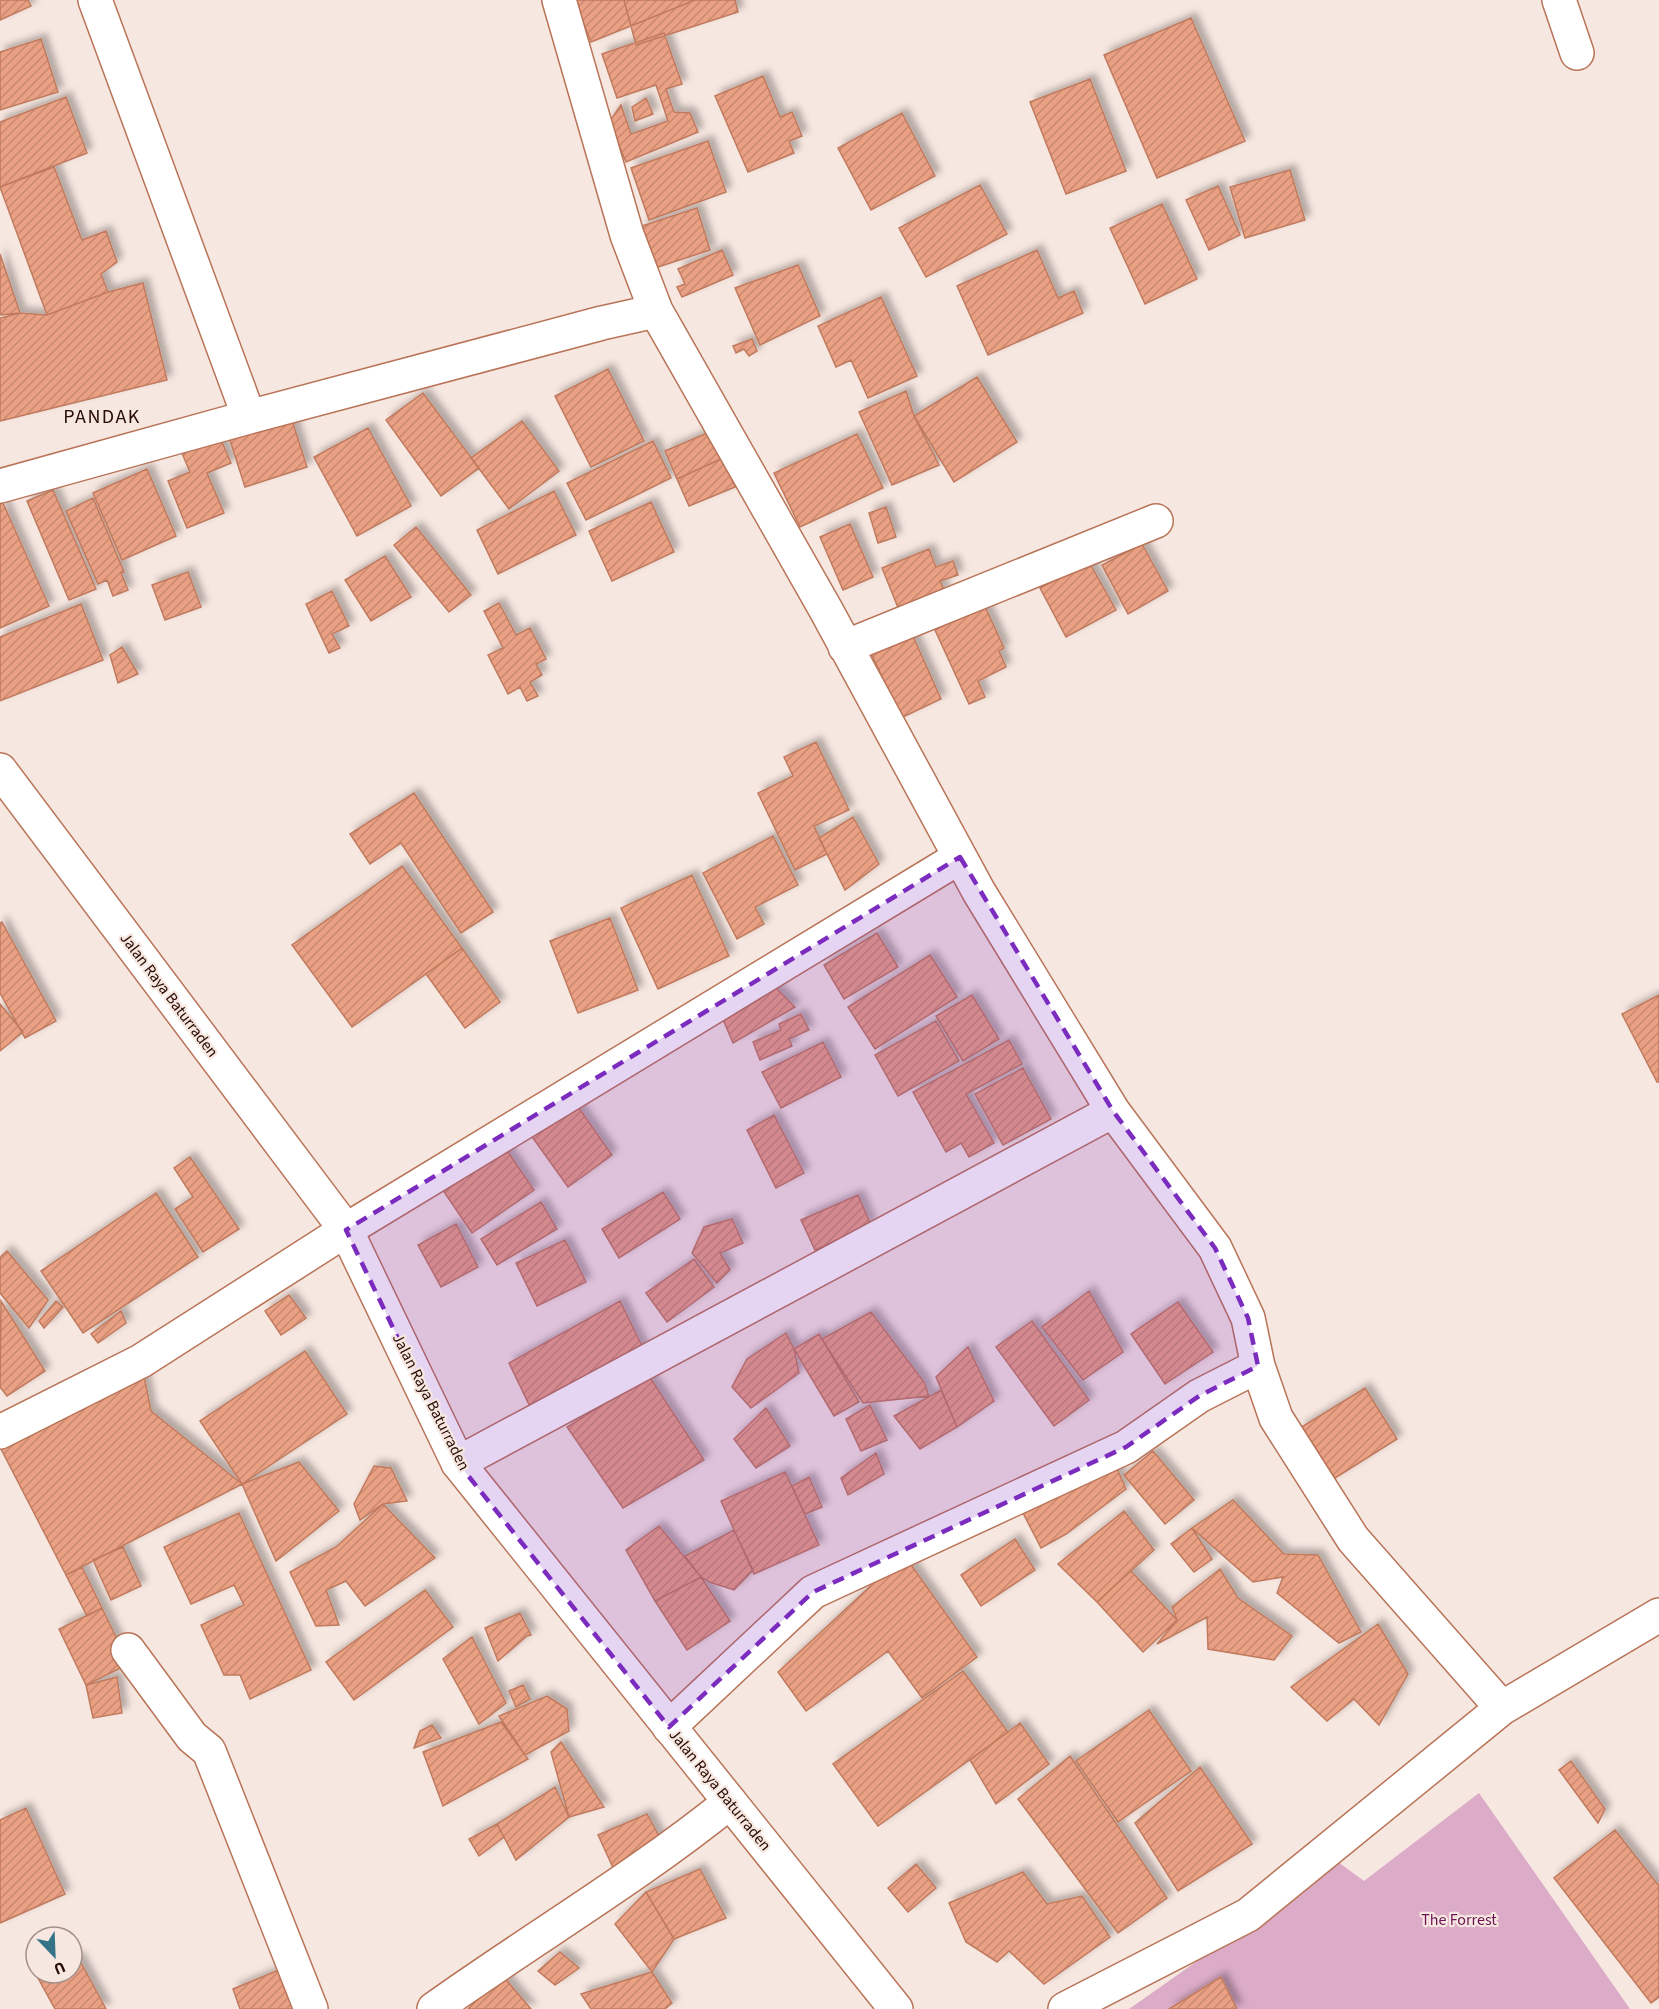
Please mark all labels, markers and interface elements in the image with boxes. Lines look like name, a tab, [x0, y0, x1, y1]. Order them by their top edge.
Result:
district label: PANDAK	[63, 403, 141, 431]
street label: Jalan Raya Baturraden	[115, 928, 223, 1062]
street label: Jalan Raya Baturraden	[387, 1330, 475, 1474]
street label: Jalan Raya Baturraden	[664, 1724, 776, 1856]
park label: The Forrest	[1421, 1909, 1497, 1931]
north arrow	[24, 1925, 84, 1985]
text: U	[50, 1956, 69, 1980]

